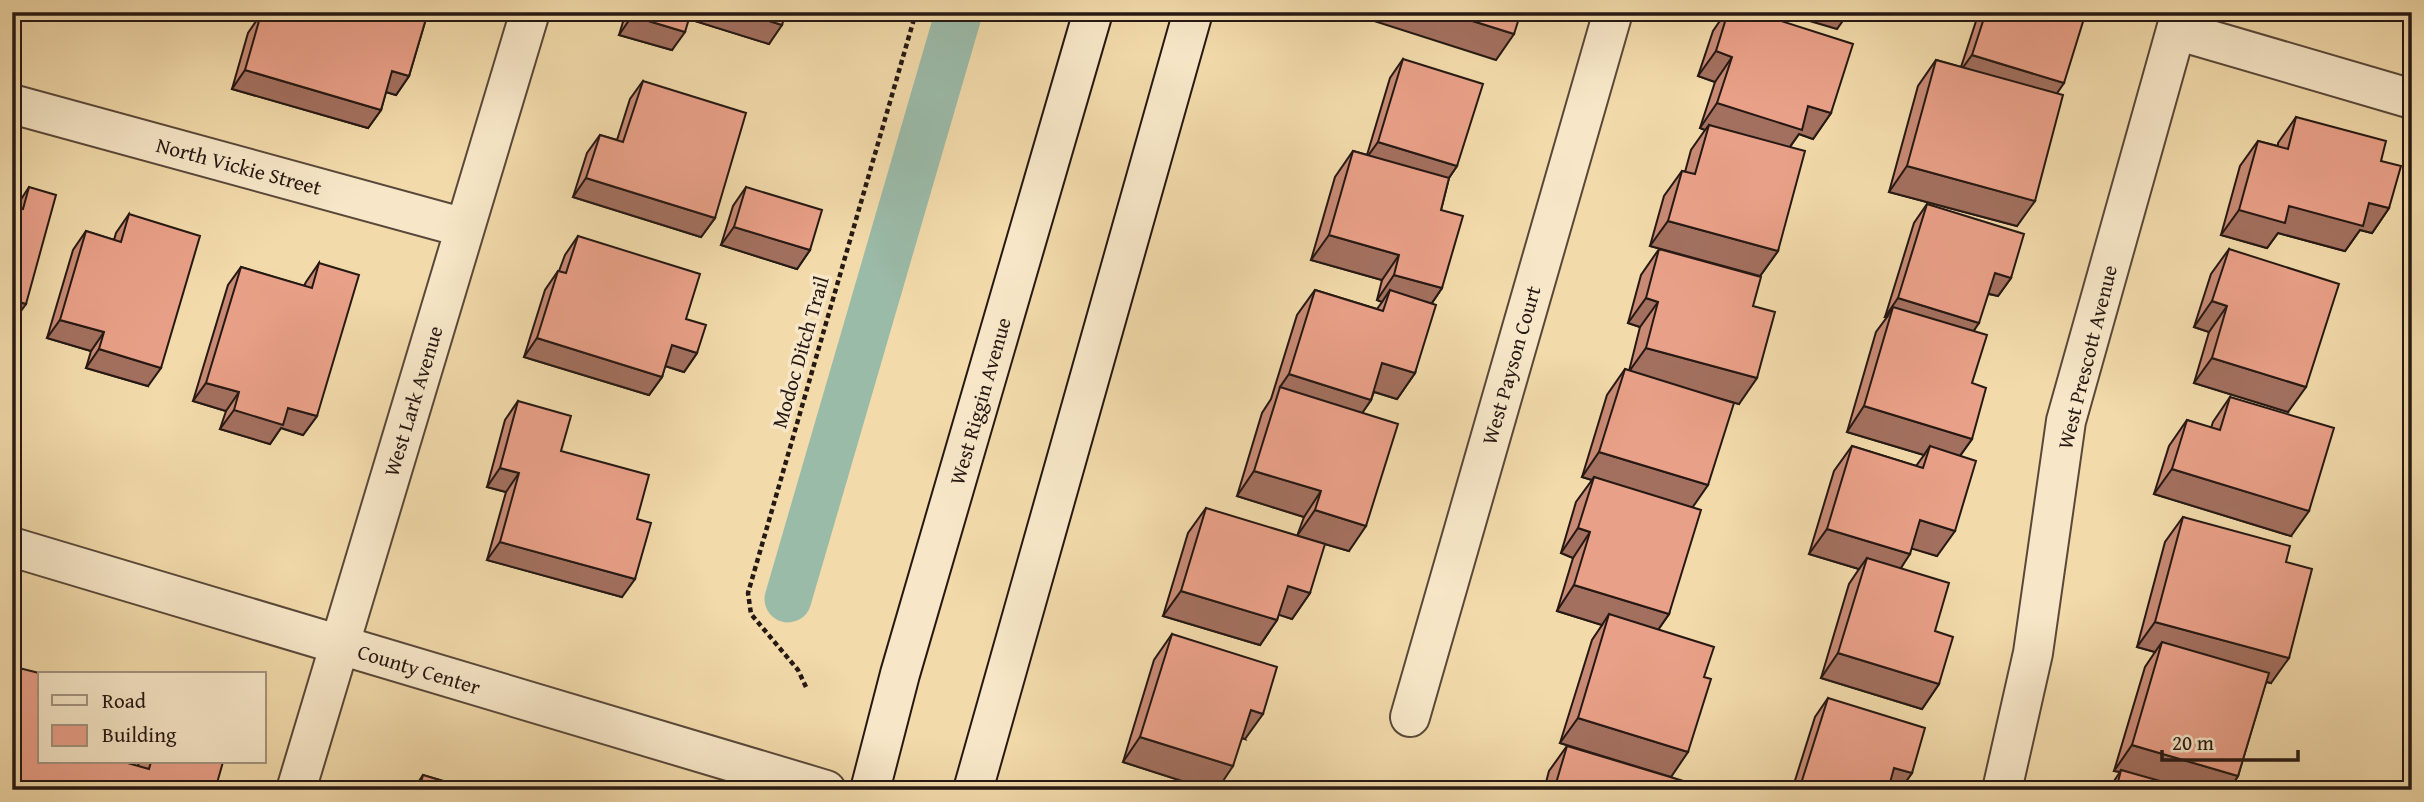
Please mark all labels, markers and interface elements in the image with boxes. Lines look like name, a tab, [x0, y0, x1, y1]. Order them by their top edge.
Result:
street label: North Vickie Street	[153, 129, 326, 203]
street label: West Prescott Avenue	[2049, 261, 2125, 452]
street label: Modoc Ditch Trail	[763, 272, 837, 432]
street label: West Payson Court	[1474, 281, 1549, 448]
street label: West Riggin Avenue	[941, 313, 1019, 488]
street label: West Lark Avenue	[375, 322, 451, 480]
street label: County Center	[354, 636, 484, 702]
legend	[38, 672, 266, 764]
text: Road	[102, 685, 147, 716]
scale bar	[2162, 718, 2298, 762]
text: Building	[102, 719, 177, 750]
text: 20 m	[2172, 727, 2214, 758]

